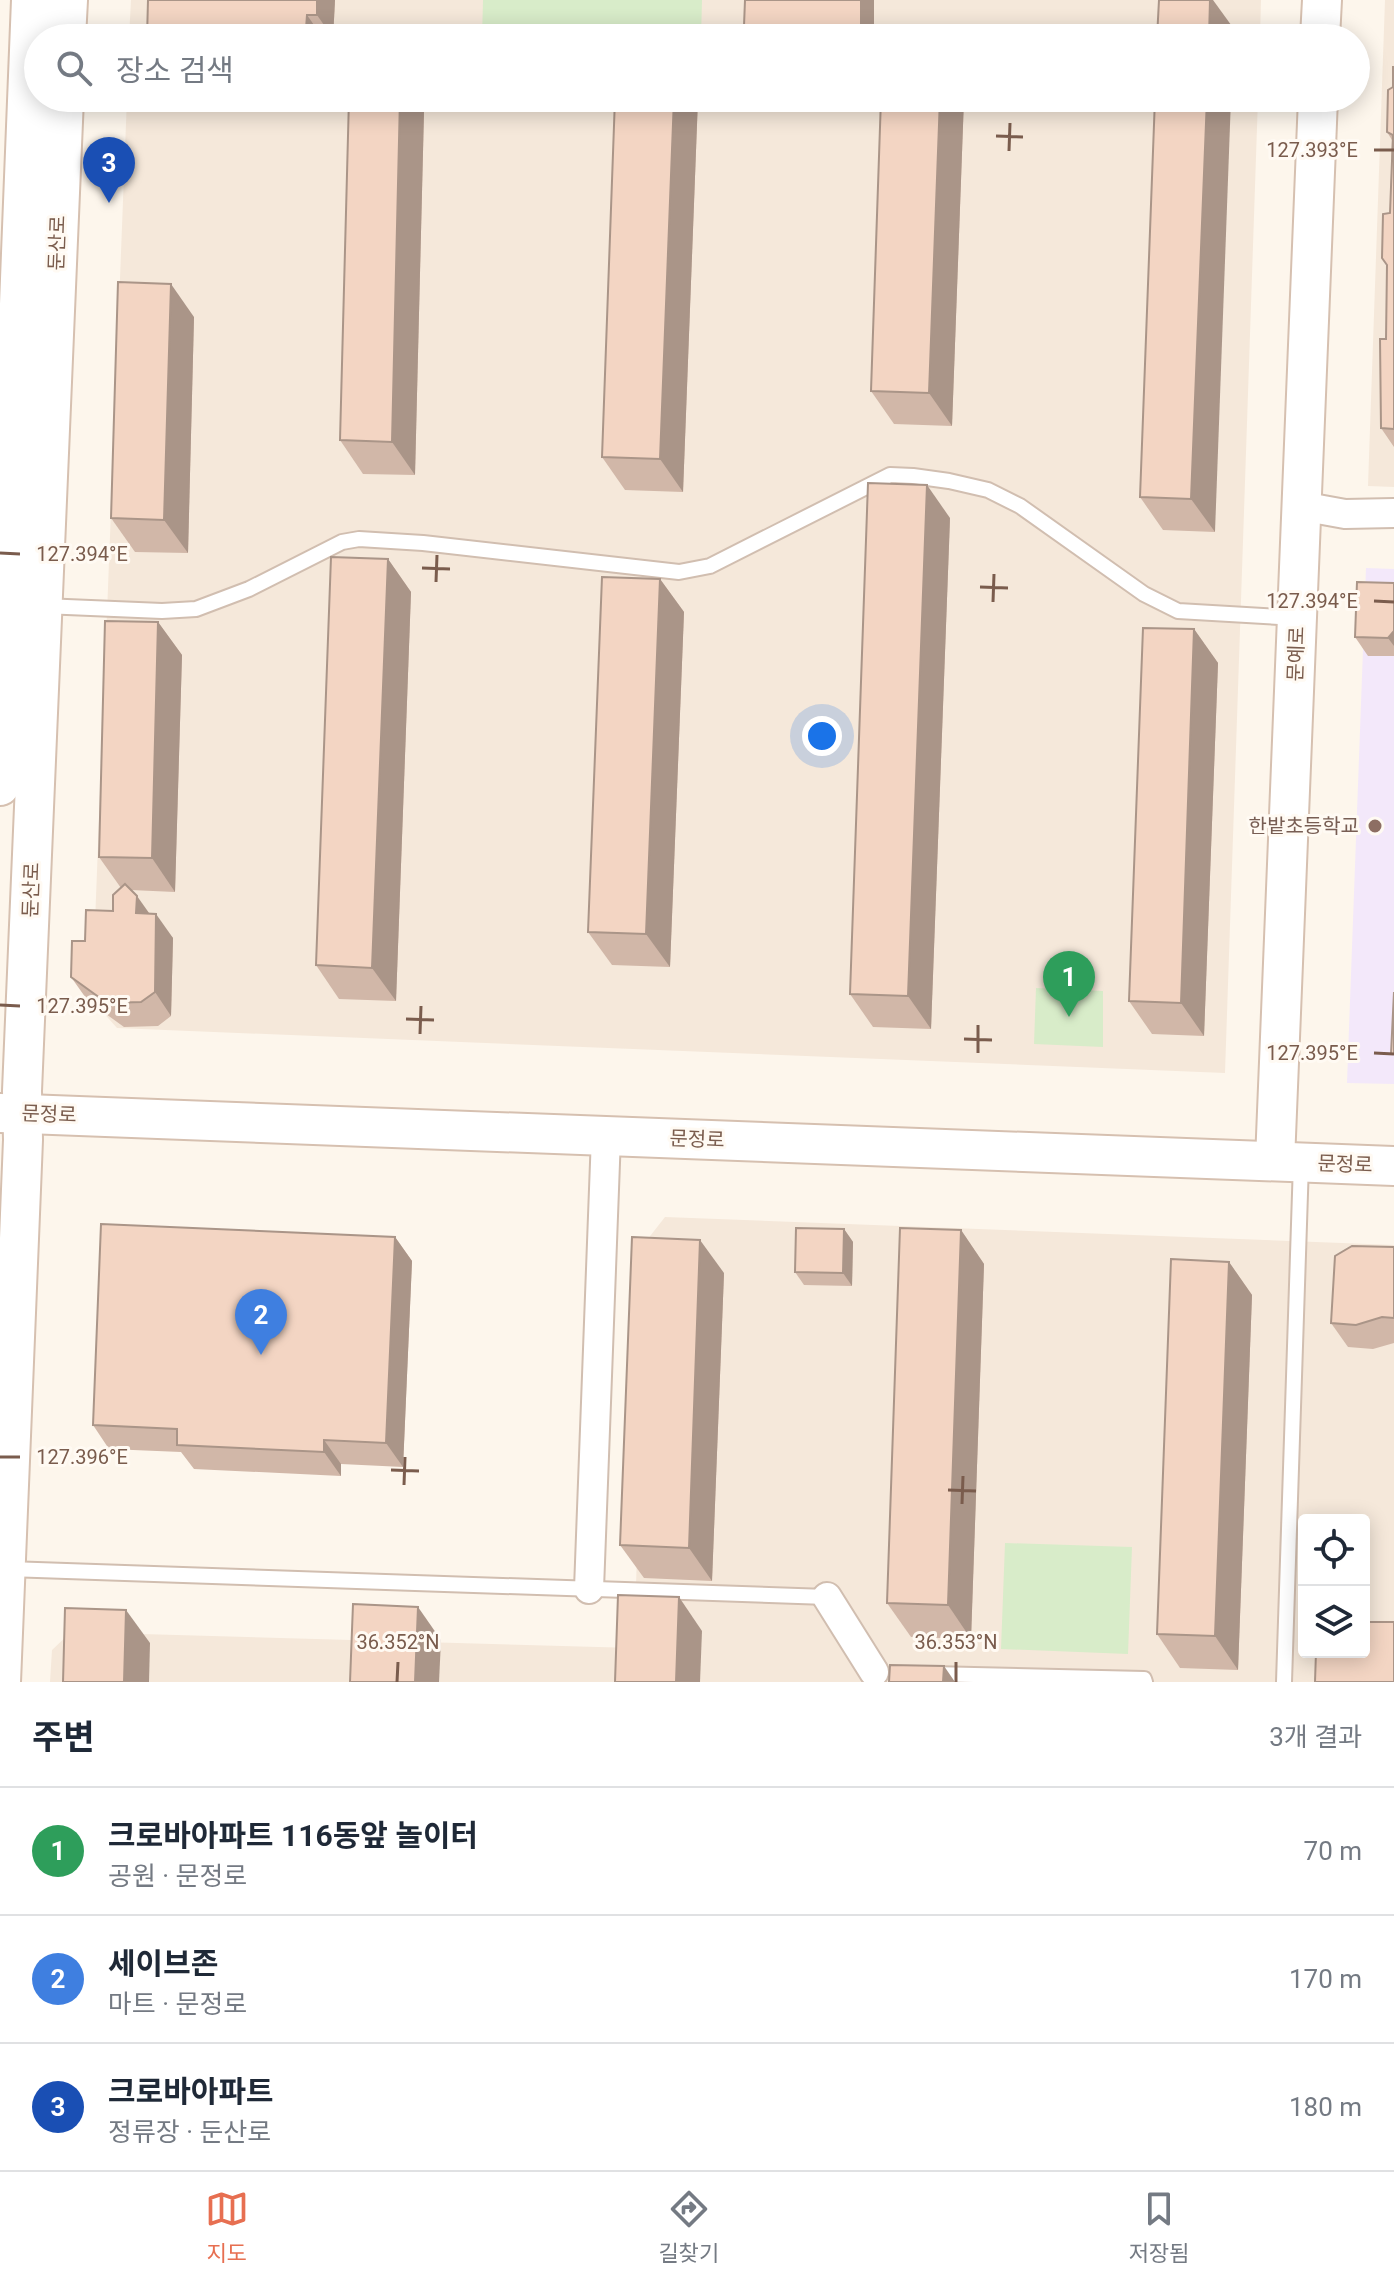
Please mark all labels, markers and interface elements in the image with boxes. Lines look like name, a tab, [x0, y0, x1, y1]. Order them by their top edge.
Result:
search box	[24, 24, 1370, 112]
icon: search	[52, 46, 96, 90]
text: 장소 검색	[116, 53, 234, 88]
pin: 3	[83, 137, 135, 203]
text: 127.393°E	[1266, 138, 1358, 162]
street label: 둔산로	[44, 215, 70, 271]
text: 127.394°E	[36, 542, 128, 566]
text: 127.394°E	[1266, 589, 1358, 613]
street label: 문예로	[1283, 626, 1309, 682]
your location	[802, 716, 842, 756]
place label: 한밭초등학교	[1249, 814, 1359, 838]
marker: 한밭초등학교	[1366, 817, 1384, 835]
street label: 둔산로	[18, 862, 44, 918]
pin: 1	[1043, 951, 1095, 1017]
text: 127.395°E	[36, 994, 128, 1018]
text: 127.395°E	[1266, 1041, 1358, 1065]
street label: 문정로	[21, 1101, 77, 1127]
street label: 문정로	[669, 1126, 725, 1152]
street label: 문정로	[1317, 1151, 1373, 1177]
pin: 2	[235, 1289, 287, 1355]
text: 127.396°E	[36, 1445, 128, 1469]
map controls	[1298, 1514, 1370, 1658]
button: locate	[1298, 1514, 1370, 1586]
button: layers	[1298, 1586, 1370, 1658]
text: 36.352°N	[356, 1630, 440, 1654]
text: 36.353°N	[914, 1630, 998, 1654]
text: 주변	[32, 1717, 95, 1757]
text: 3개 결과	[1269, 1722, 1362, 1752]
text: 크로바아파트 116동앞 놀이터	[108, 1818, 478, 1853]
text: 1	[51, 1836, 65, 1866]
text: 70 m	[1304, 1836, 1362, 1866]
text: 공원 · 문정로	[108, 1861, 247, 1891]
text: 세이브존	[108, 1946, 218, 1981]
text: 2	[51, 1964, 65, 1994]
text: 170 m	[1289, 1964, 1362, 1994]
text: 마트 · 문정로	[108, 1989, 247, 2019]
text: 크로바아파트	[108, 2074, 274, 2109]
text: 3	[51, 2092, 65, 2122]
text: 180 m	[1289, 2092, 1362, 2122]
text: 정류장 · 둔산로	[108, 2117, 271, 2147]
tab: 지도	[205, 2187, 249, 2267]
tab: 길찾기	[658, 2187, 719, 2267]
tab: 저장됨	[1128, 2187, 1189, 2267]

